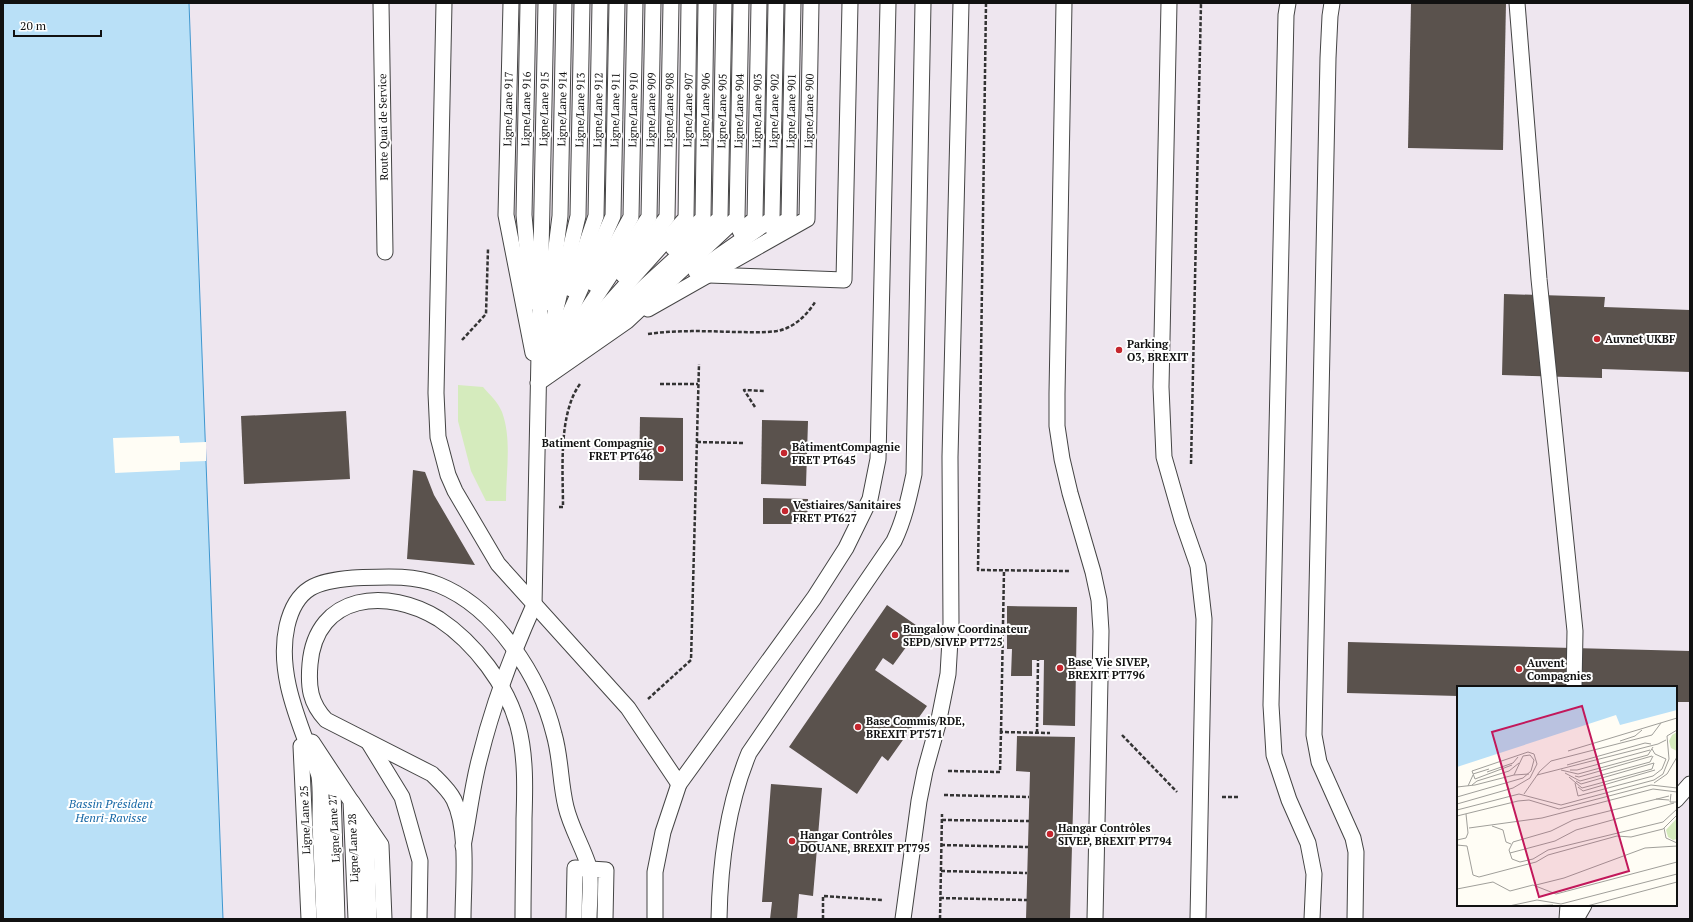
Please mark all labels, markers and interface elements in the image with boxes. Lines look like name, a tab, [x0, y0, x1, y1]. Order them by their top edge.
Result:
scale bar	[14, 12, 101, 38]
text: 20 m	[20, 18, 47, 33]
street label: Ligne/Lane 917	[500, 71, 516, 147]
street label: Ligne/Lane 916	[518, 71, 534, 147]
street label: Ligne/Lane 915	[536, 71, 552, 147]
street label: Ligne/Lane 914	[554, 71, 570, 147]
street label: Ligne/Lane 913	[572, 72, 588, 148]
street label: Ligne/Lane 912	[590, 72, 606, 148]
street label: Ligne/Lane 911	[607, 72, 623, 148]
street label: Ligne/Lane 910	[625, 72, 641, 148]
street label: Ligne/Lane 909	[643, 72, 659, 148]
street label: Ligne/Lane 908	[661, 72, 677, 148]
street label: Ligne/Lane 907	[680, 72, 696, 148]
street label: Ligne/Lane 906	[697, 72, 713, 148]
street label: Route Quai de Service	[375, 73, 391, 181]
street label: Ligne/Lane 905	[714, 73, 730, 149]
street label: Ligne/Lane 904	[731, 73, 747, 149]
street label: Ligne/Lane 903	[749, 73, 765, 149]
street label: Ligne/Lane 902	[766, 73, 782, 149]
street label: Ligne/Lane 901	[783, 73, 799, 149]
street label: Ligne/Lane 900	[801, 73, 817, 149]
place label: Auvnet UKBF	[1605, 332, 1675, 346]
marker: Auvnet UKBF	[1592, 334, 1602, 344]
place label: Parking O3, BREXIT	[1127, 337, 1189, 364]
marker: Parking O3, BREXIT	[1114, 345, 1124, 355]
place label: Batiment Compagnie FRET PT646	[542, 436, 653, 463]
place label: BâtimentCompagnie FRET PT645	[792, 440, 900, 467]
marker: Batiment Compagnie FRET PT646	[656, 444, 666, 454]
marker: BâtimentCompagnie FRET PT645	[779, 448, 789, 458]
place label: Vestiaires/Sanitaires FRET PT627	[793, 498, 901, 525]
marker: Vestiaires/Sanitaires FRET PT627	[780, 506, 790, 516]
place label: Bungalow Coordinateur SEPD/SIVEP PT725	[903, 622, 1028, 649]
marker: Bungalow Coordinateur SEPD/SIVEP PT725	[890, 630, 900, 640]
place label: Base Vie SIVEP, BREXIT PT796	[1068, 655, 1150, 682]
place label: Auvent Compagnies	[1527, 656, 1591, 683]
marker: Base Vie SIVEP, BREXIT PT796	[1055, 663, 1065, 673]
marker: Auvent Compagnies	[1514, 664, 1524, 674]
inset map	[1457, 686, 1677, 906]
place label: Base Commis/RDE, BREXIT PT571	[866, 714, 965, 741]
marker: Base Commis/RDE, BREXIT PT571	[853, 722, 863, 732]
street label: Ligne/Lane 25	[297, 785, 313, 855]
street label: Ligne/Lane 27	[325, 793, 343, 863]
water label: Bassin Président Henri-Ravisse	[68, 796, 154, 825]
street label: Ligne/Lane 28	[345, 813, 361, 883]
place label: Hangar Contrôles SIVEP, BREXIT PT794	[1058, 821, 1172, 848]
place label: Hangar Contrôles DOUANE, BREXIT PT795	[800, 828, 930, 855]
marker: Hangar Contrôles SIVEP, BREXIT PT794	[1045, 829, 1055, 839]
marker: Hangar Contrôles DOUANE, BREXIT PT795	[787, 836, 797, 846]

